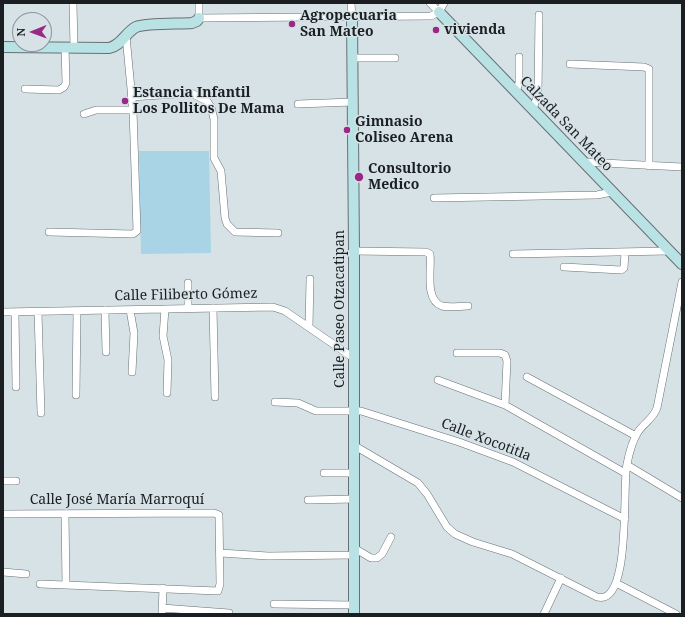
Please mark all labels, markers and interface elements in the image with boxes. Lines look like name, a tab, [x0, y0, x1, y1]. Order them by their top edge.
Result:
place label: Agropecuaria San Mateo	[300, 8, 397, 40]
north arrow	[12, 12, 52, 52]
marker: Agropecuaria San Mateo	[287, 19, 297, 29]
place label: vivienda	[444, 22, 506, 38]
marker: vivienda	[431, 25, 441, 35]
text: N	[13, 28, 28, 37]
street label: Calzada San Mateo	[516, 73, 616, 175]
place label: Estancia Infantil Los Pollitos De Mama	[133, 85, 284, 118]
marker: Estancia Infantil Los Pollitos De Mama	[120, 96, 130, 106]
place label: Gimnasio Coliseo Arena	[355, 114, 453, 146]
marker: Gimnasio Coliseo Arena	[342, 125, 352, 135]
place label: Consultorio Medico	[368, 161, 451, 194]
marker: Consultorio Medico	[353, 171, 365, 183]
street label: Calle Paseo Otzacatipan	[332, 230, 348, 388]
street label: Calle Filiberto Gómez	[114, 285, 258, 305]
street label: Calle Xocotitla	[439, 415, 533, 465]
street label: Calle José María Marroquí	[30, 492, 204, 508]

